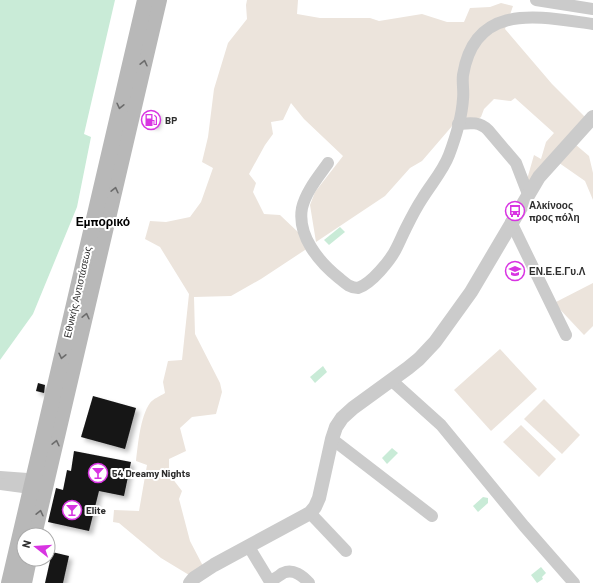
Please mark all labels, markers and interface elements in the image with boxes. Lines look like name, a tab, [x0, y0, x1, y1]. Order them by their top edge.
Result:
one-way arrow	[140, 60, 148, 66]
one-way arrow	[117, 103, 125, 109]
fuel station icon: BP	[140, 109, 162, 131]
place label: BP	[165, 114, 177, 126]
one-way arrow	[111, 187, 119, 193]
place label: Αλκίνοος προς πόλη	[529, 199, 580, 224]
bus stop icon: Αλκίνοος προς πόλη	[504, 200, 526, 222]
district label: Εμπορικό	[76, 214, 130, 229]
street label: Εθνικής Αντιστάσεως	[61, 245, 93, 339]
school or university icon: ΕΝ.Ε.Ε.Γυ.Λ	[504, 260, 526, 282]
place label: ΕΝ.Ε.Ε.Γυ.Λ	[529, 265, 586, 277]
one-way arrow	[81, 313, 89, 320]
one-way arrow	[59, 352, 67, 359]
one-way arrow	[52, 440, 60, 446]
bar icon: 54 Dreamy Nights	[87, 462, 109, 484]
place label: 54 Dreamy Nights	[112, 467, 190, 479]
bar icon: Elite	[61, 499, 83, 521]
place label: Elite	[86, 504, 107, 516]
one-way arrow	[35, 509, 44, 516]
north arrow	[16, 527, 56, 567]
text: N	[19, 539, 33, 549]

